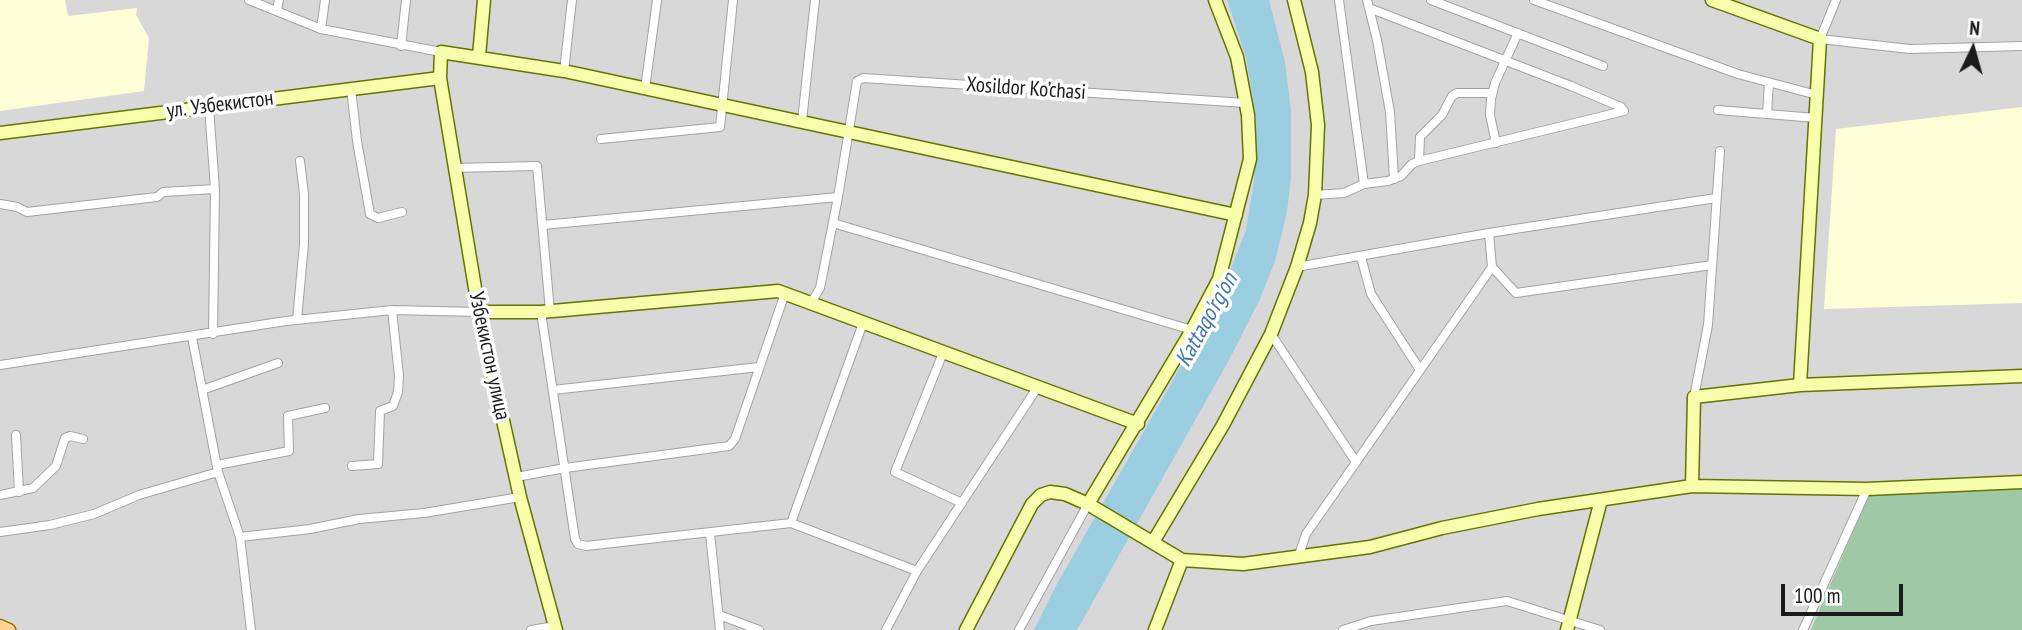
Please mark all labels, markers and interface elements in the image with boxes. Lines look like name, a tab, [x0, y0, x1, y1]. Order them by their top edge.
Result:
north arrow	[1938, 14, 2008, 84]
text: N	[1969, 16, 1981, 40]
street label: Xosildor Ko’chasi	[965, 72, 1087, 106]
street label: ул. Узбекистон	[165, 86, 275, 124]
water label: Kattaqo'rg'on	[1170, 269, 1244, 371]
street label: Узбекистон улица	[463, 290, 515, 422]
scale bar	[1784, 570, 1906, 614]
text: 100 m	[1794, 582, 1840, 609]

